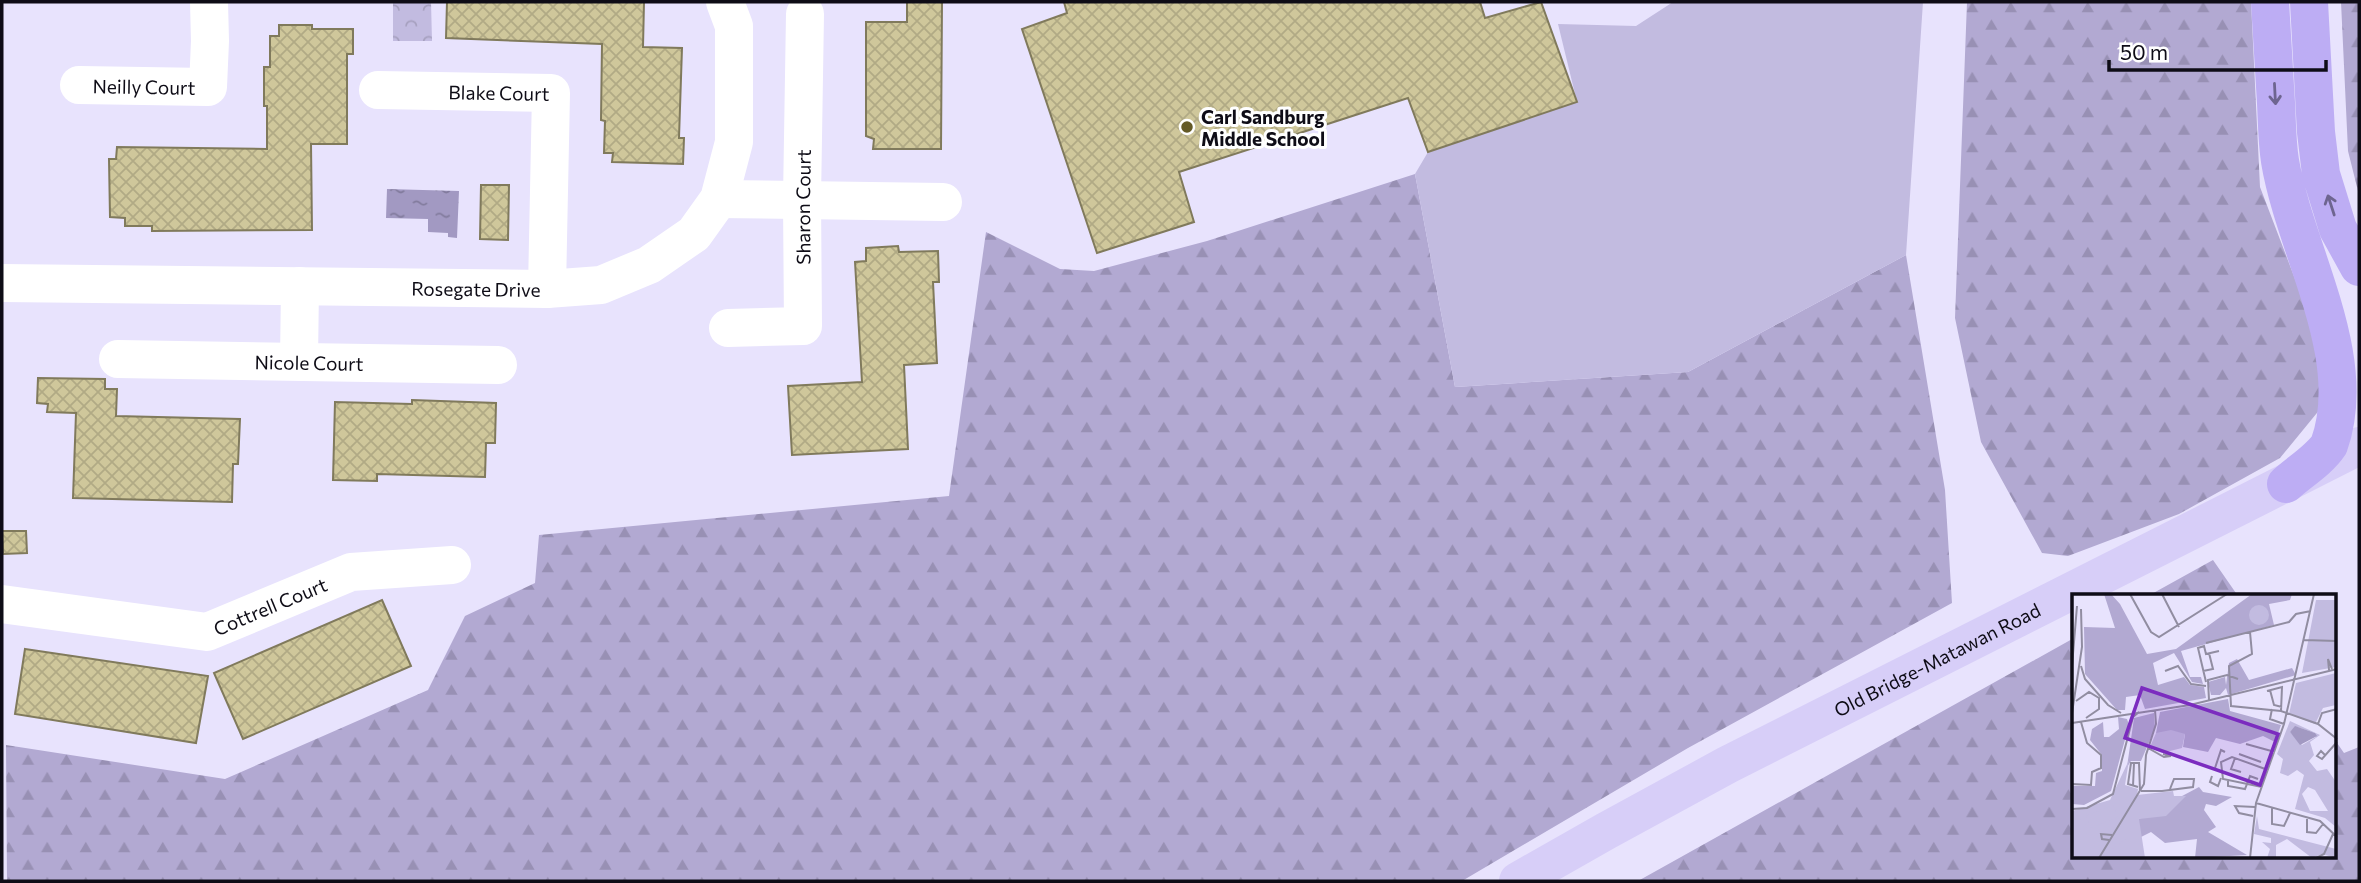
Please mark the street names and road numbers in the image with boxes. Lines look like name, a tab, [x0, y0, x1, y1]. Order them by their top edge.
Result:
street label: Neilly Court	[92, 74, 196, 98]
street label: Blake Court	[448, 80, 550, 104]
street label: Sharon Court	[790, 149, 814, 265]
street label: Rosegate Drive	[411, 276, 541, 300]
street label: Nicole Court	[254, 350, 364, 374]
street label: Cottrell Court	[210, 572, 330, 640]
street label: Old Bridge-Matawan Road	[1830, 597, 2044, 721]

